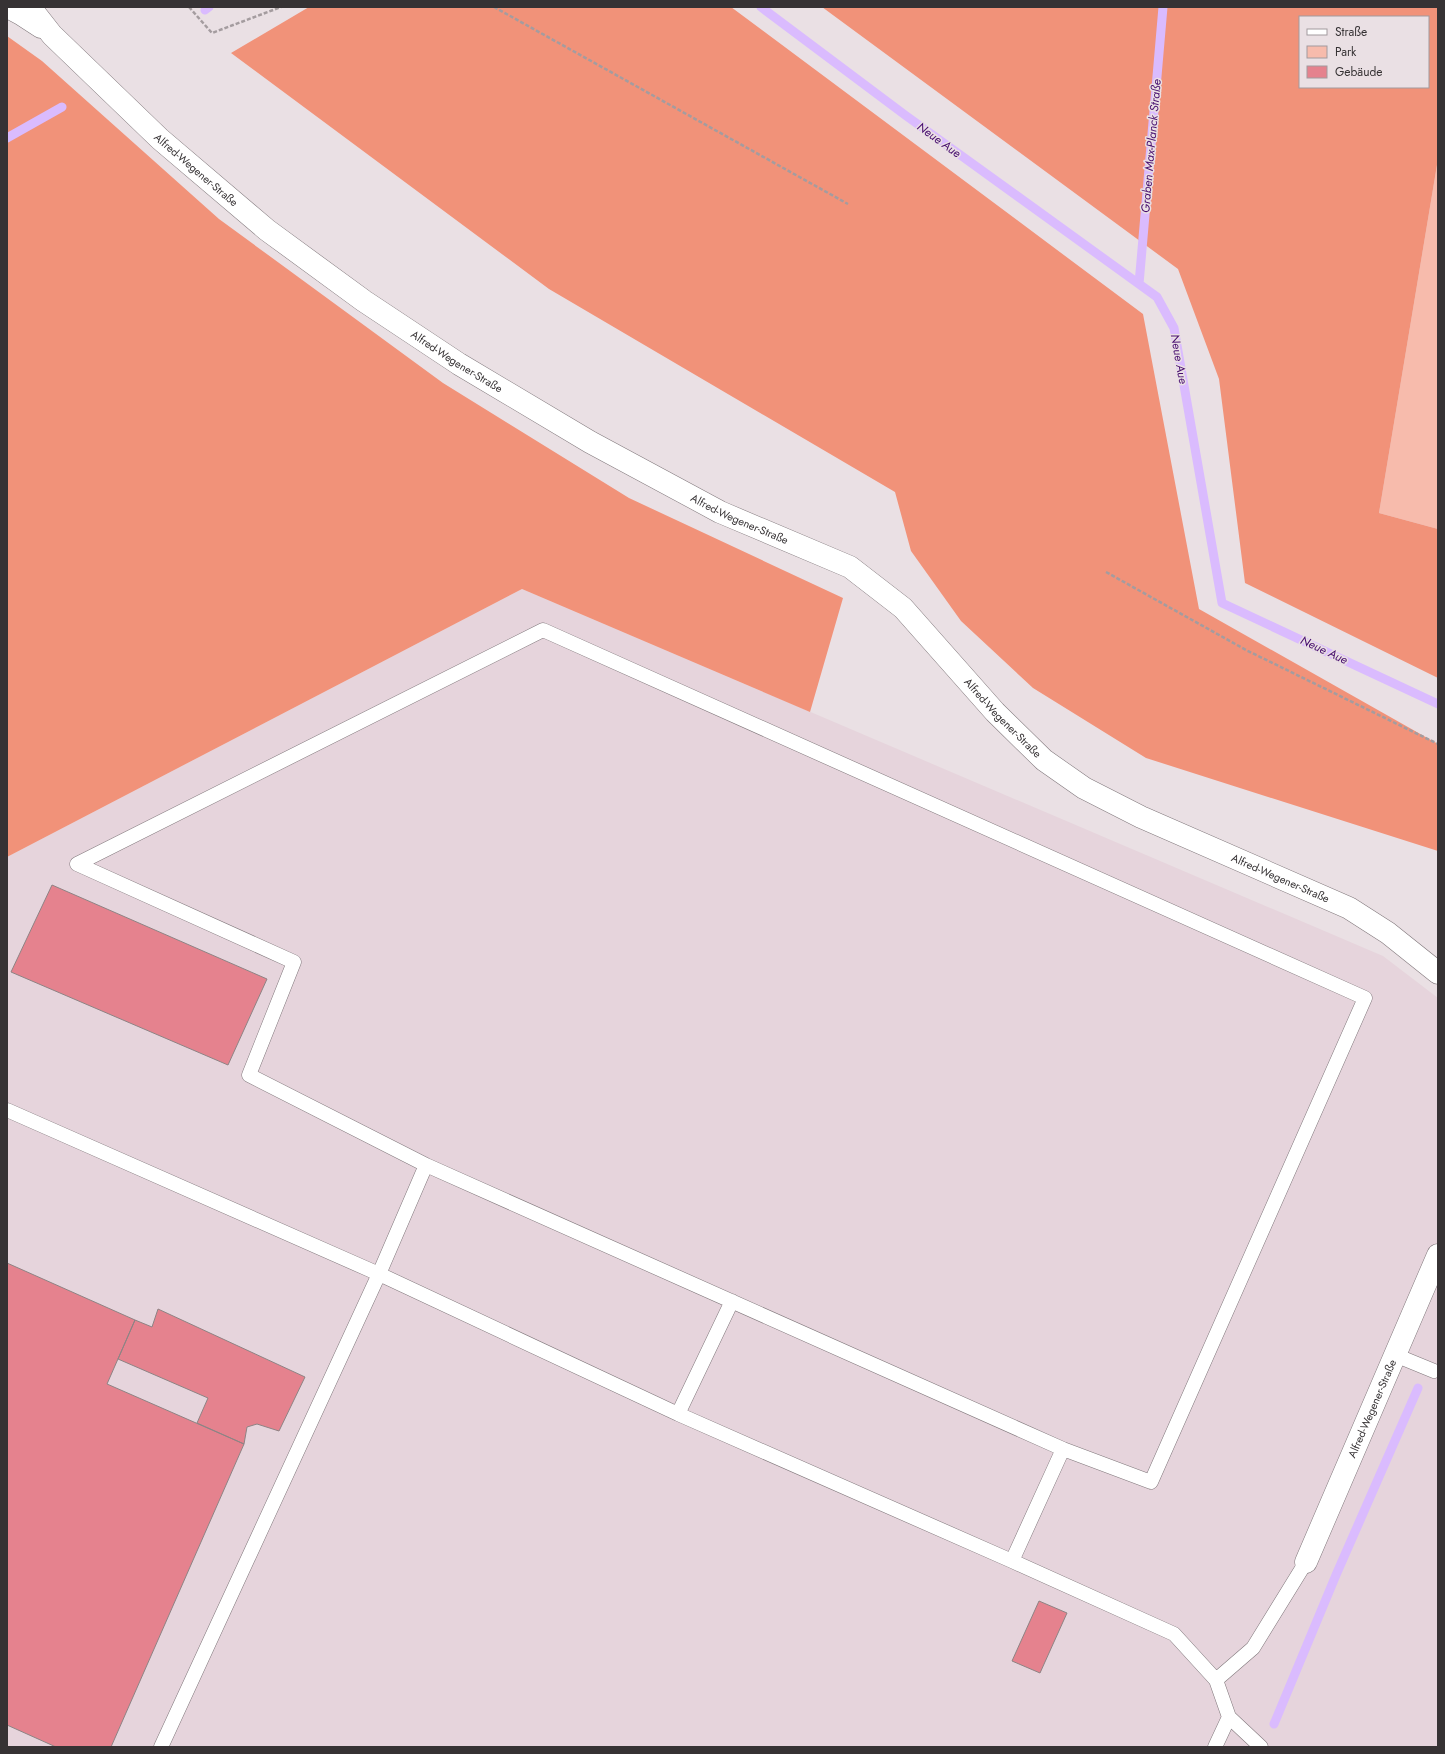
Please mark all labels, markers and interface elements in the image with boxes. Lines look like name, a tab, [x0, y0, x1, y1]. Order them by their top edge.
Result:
legend	[1299, 16, 1429, 88]
text: Straße	[1335, 23, 1367, 41]
text: Park	[1335, 43, 1357, 61]
text: Gebäude	[1335, 63, 1382, 81]
water label: Graben Max-Planck Straße	[1136, 78, 1166, 214]
water label: Neue Aue	[913, 118, 965, 162]
street label: Alfred-Wegener-Straße	[151, 130, 242, 210]
street label: Alfred-Wegener-Straße	[408, 326, 506, 396]
water label: Neue Aue	[1166, 333, 1192, 385]
street label: Alfred-Wegener-Straße	[688, 490, 791, 548]
water label: Neue Aue	[1297, 631, 1351, 669]
street label: Alfred-Wegener-Straße	[960, 674, 1045, 762]
street label: Alfred-Wegener-Straße	[1229, 850, 1332, 907]
street label: Alfred-Wegener-Straße	[1344, 1357, 1400, 1460]

